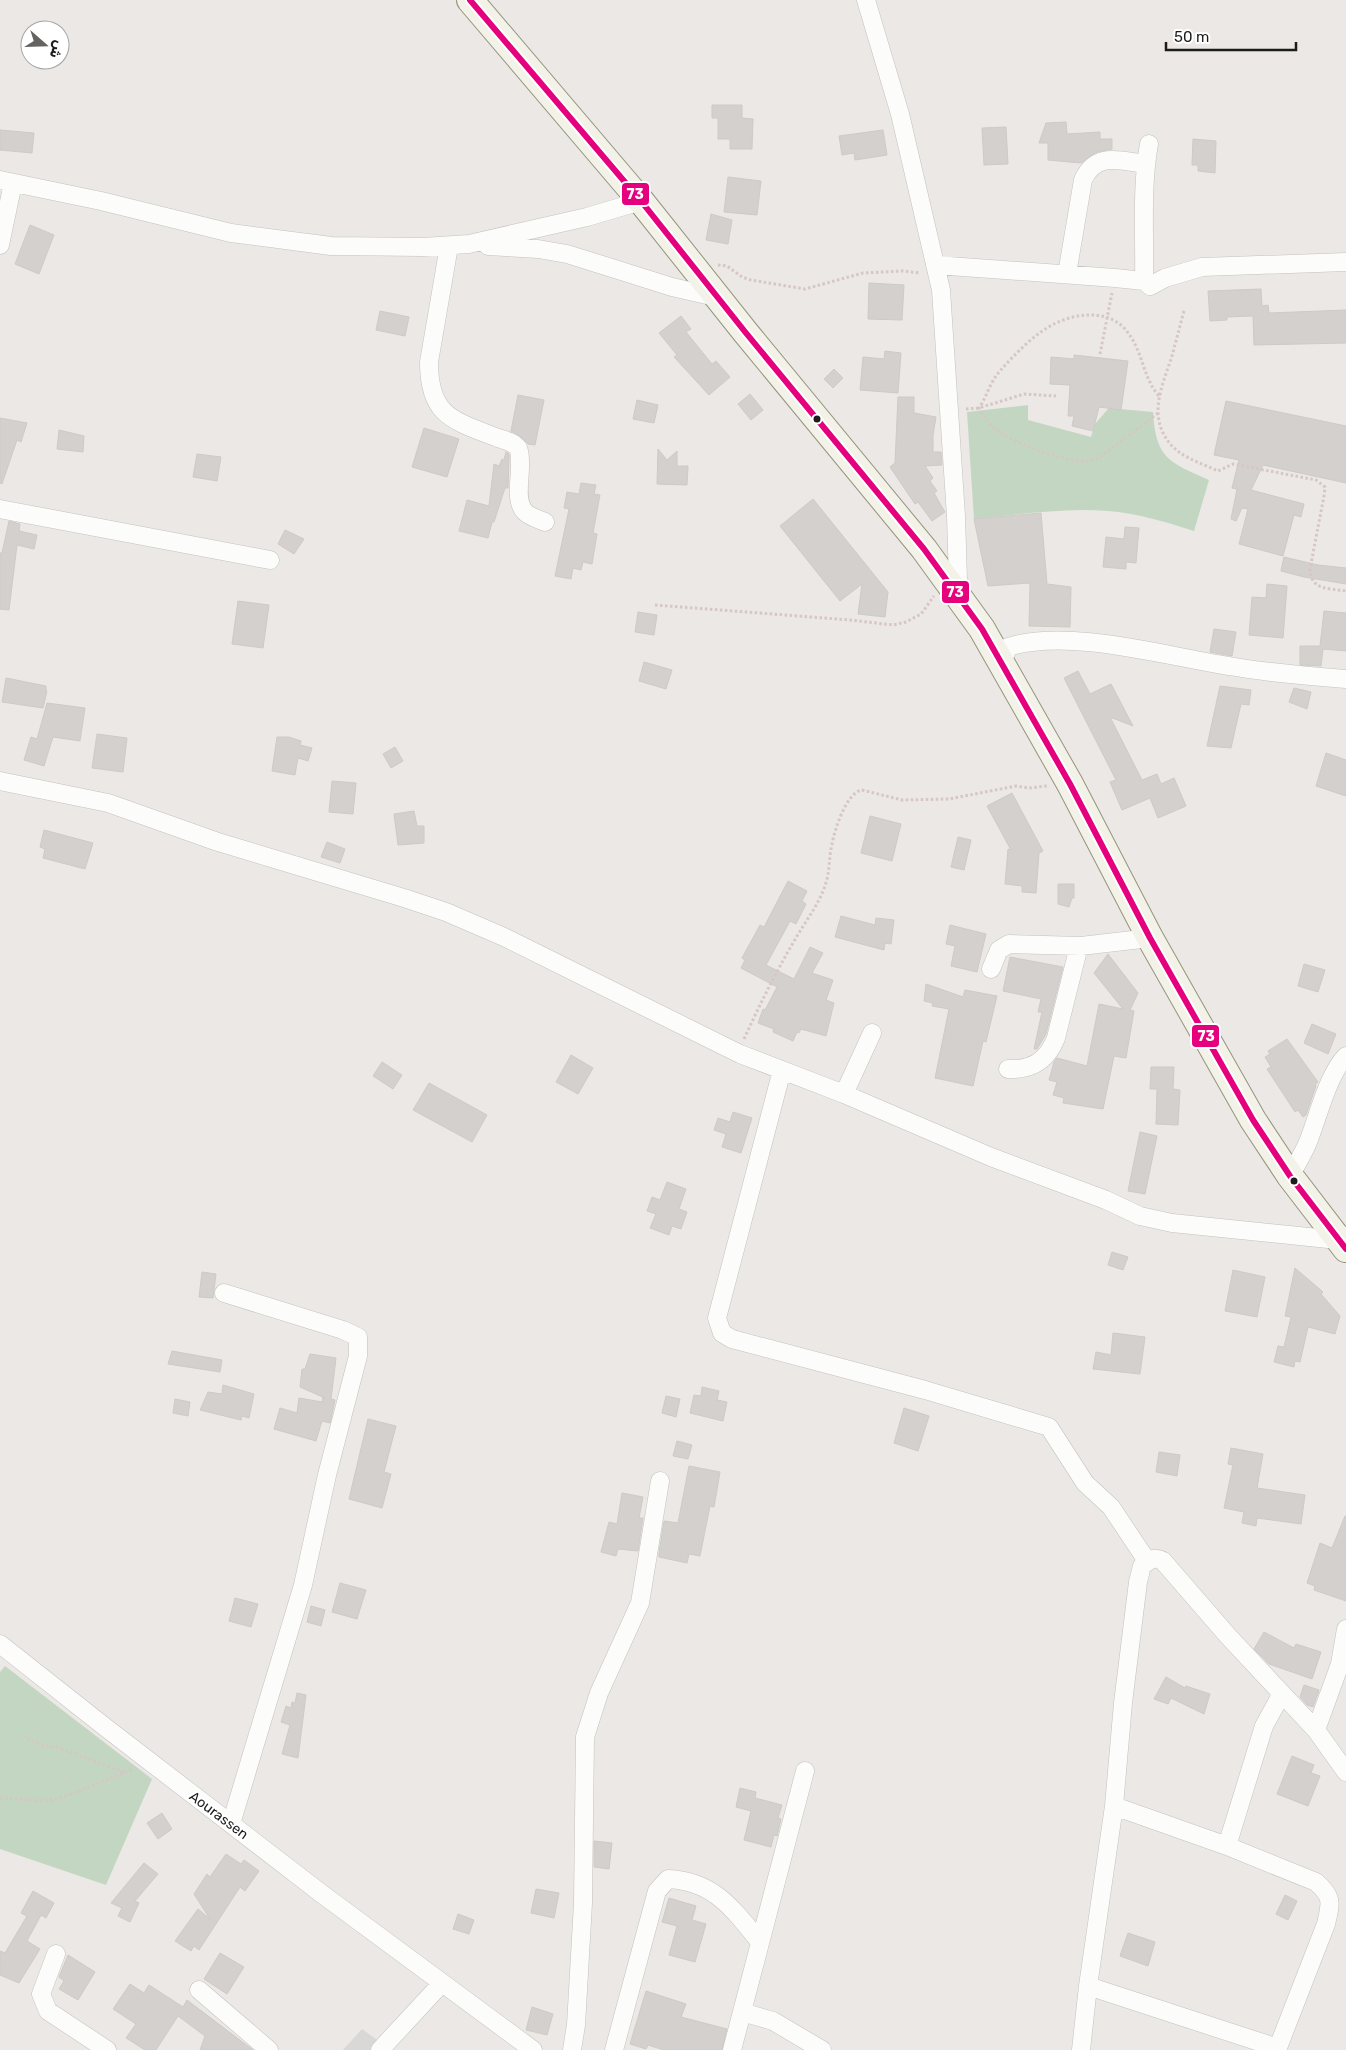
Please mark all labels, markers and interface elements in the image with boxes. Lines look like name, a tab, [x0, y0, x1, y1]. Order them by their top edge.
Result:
north arrow	[20, 20, 70, 70]
scale bar	[1166, 20, 1296, 52]
text: 50 m	[1174, 28, 1209, 46]
text: ش	[46, 38, 68, 61]
line badge: 73	[621, 182, 650, 206]
text: 73	[626, 186, 644, 203]
unlabelled marker	[812, 414, 822, 424]
line badge: 73	[941, 580, 970, 604]
text: 73	[946, 584, 964, 601]
line badge: 73	[1191, 1024, 1220, 1048]
text: 73	[1197, 1028, 1215, 1045]
unlabelled marker	[1289, 1176, 1299, 1186]
street label: Aourassen	[186, 1788, 251, 1843]

